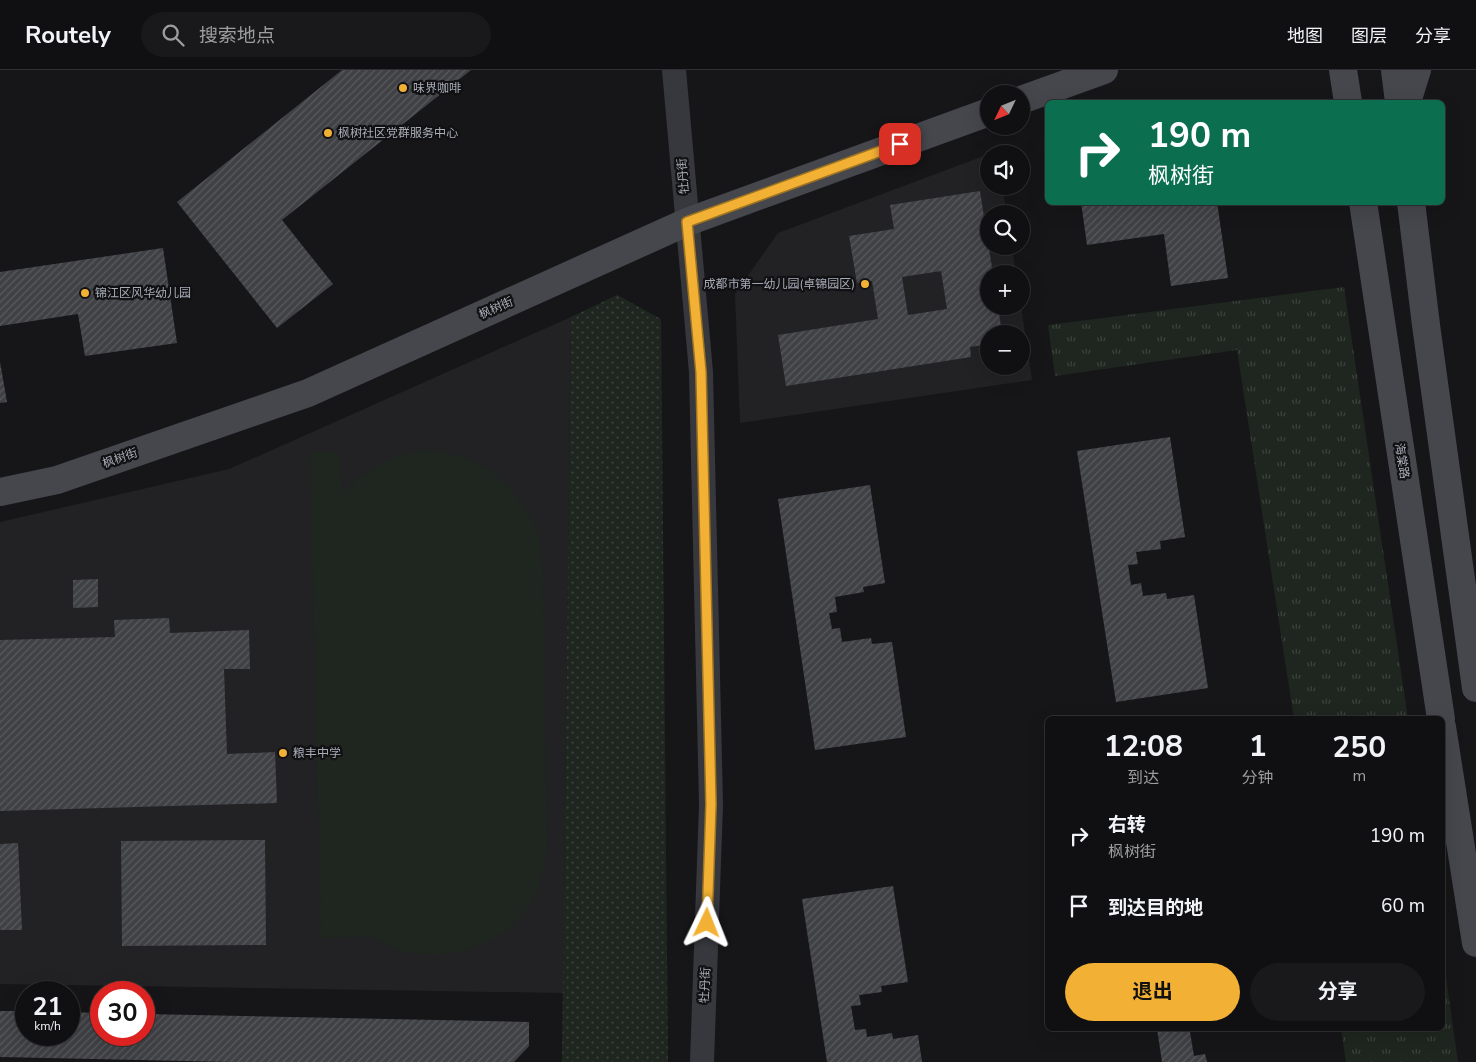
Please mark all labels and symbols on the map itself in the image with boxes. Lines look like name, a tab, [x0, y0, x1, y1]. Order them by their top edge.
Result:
place label: 味界咖啡	[413, 80, 461, 96]
marker: 味界咖啡	[397, 82, 409, 94]
north arrow	[980, 85, 1030, 135]
pin	[879, 123, 921, 165]
place label: 枫树社区党群服务中心	[338, 125, 458, 141]
marker: 枫树社区党群服务中心	[322, 127, 334, 139]
street label: 牡丹街	[673, 157, 693, 195]
place label: 成都市第一幼儿园(卓锦园区)	[703, 276, 855, 292]
marker: 成都市第一幼儿园(卓锦园区)	[859, 278, 871, 290]
place label: 锦江区风华幼儿园	[95, 285, 191, 301]
marker: 锦江区风华幼儿园	[79, 287, 91, 299]
street label: 枫树街	[476, 293, 516, 323]
street label: 海棠路	[1391, 442, 1413, 480]
street label: 枫树街	[100, 445, 140, 471]
place label: 粮丰中学	[293, 745, 341, 761]
marker: 粮丰中学	[277, 747, 289, 759]
position arrow	[680, 896, 732, 948]
street label: 牡丹街	[696, 967, 714, 1003]
speed limit sign: 30	[90, 981, 155, 1046]

